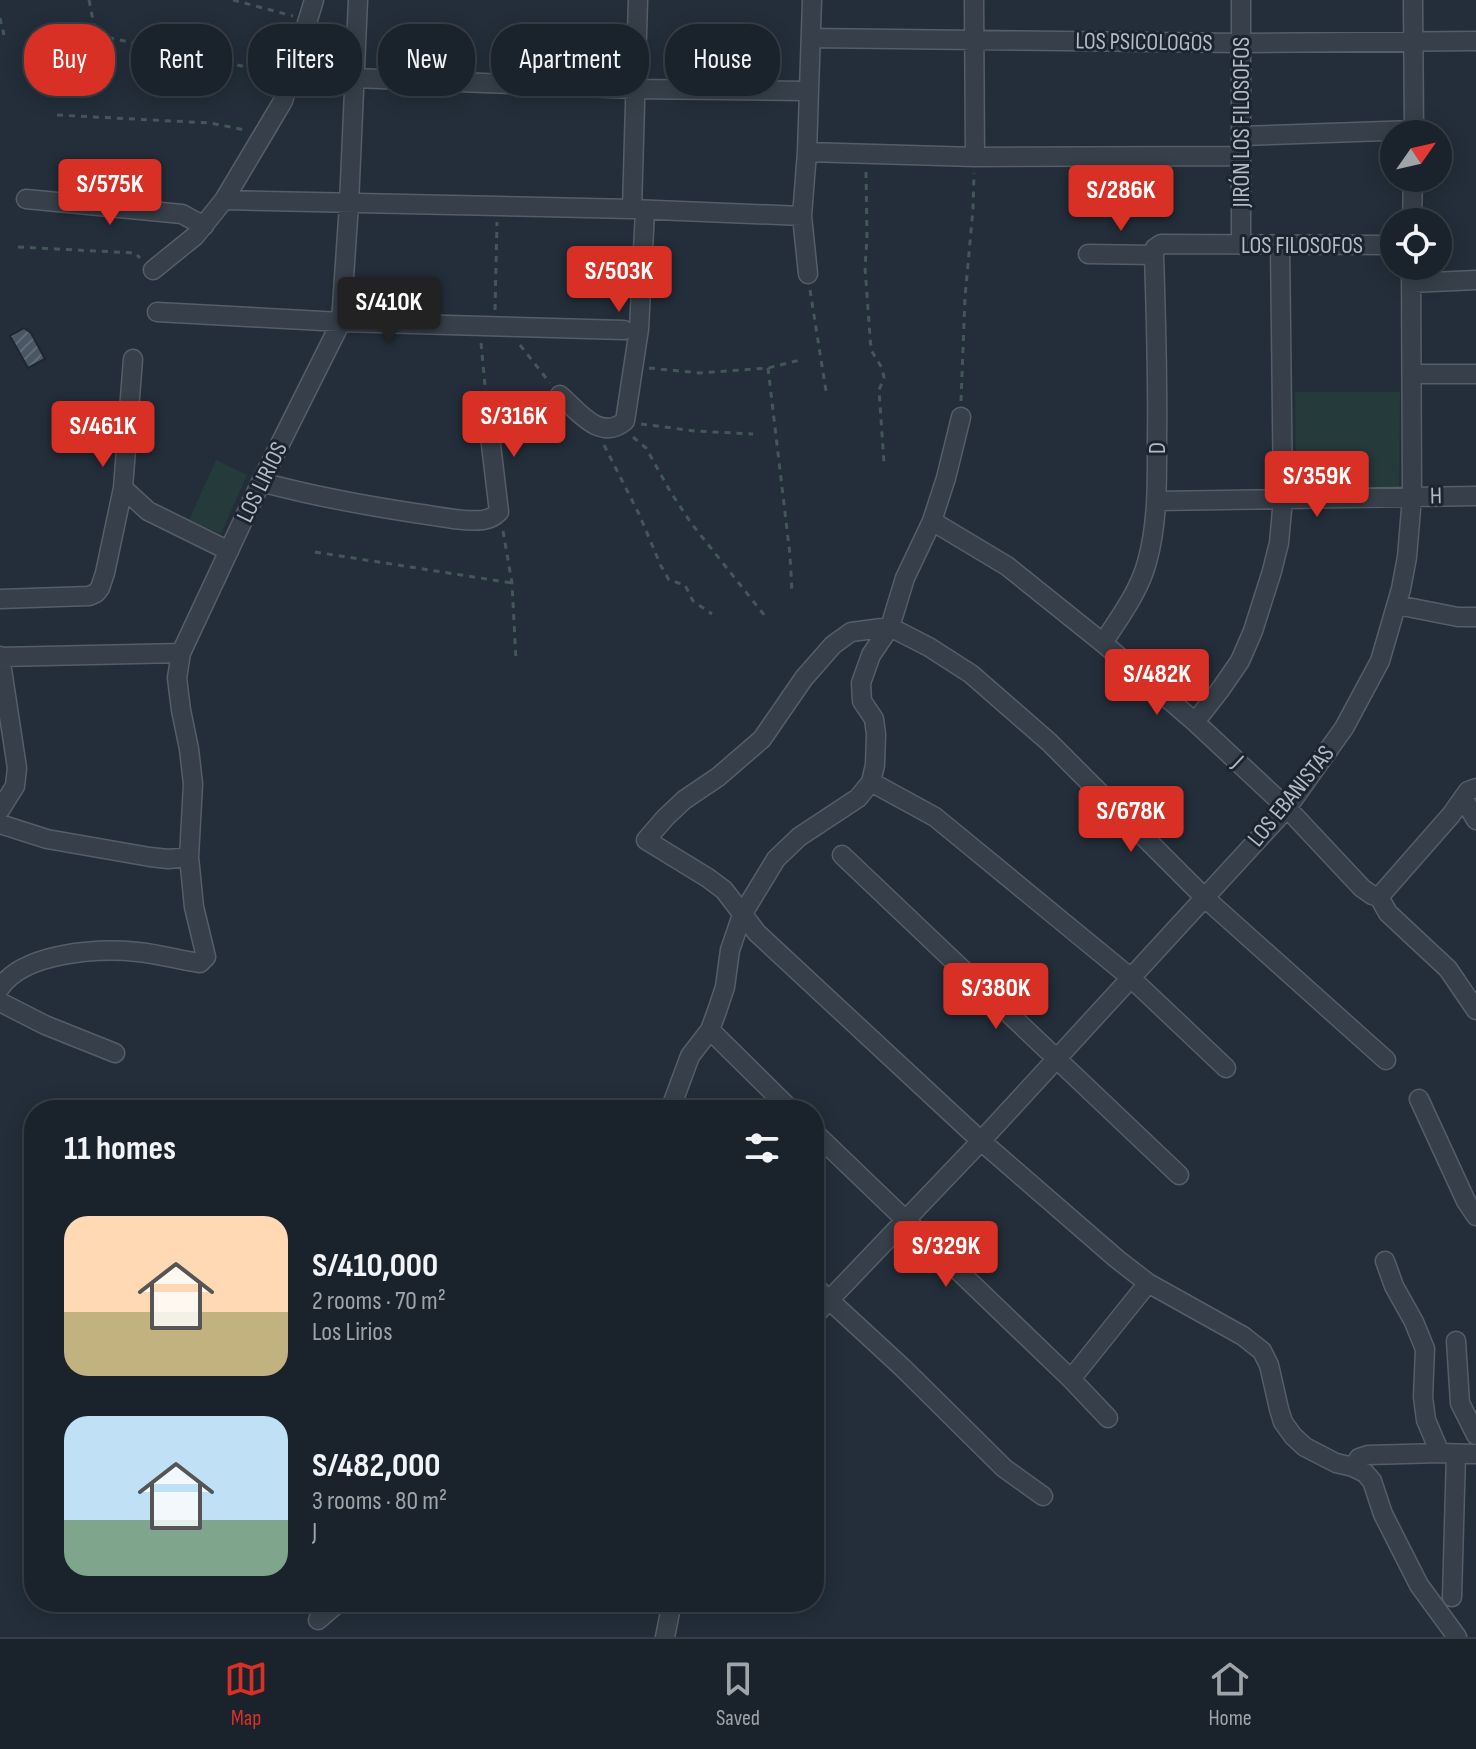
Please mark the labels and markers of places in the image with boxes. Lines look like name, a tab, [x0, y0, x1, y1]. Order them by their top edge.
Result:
pin: S/575K	[45, 159, 175, 227]
pin: S/286K	[1056, 165, 1186, 233]
pin: S/503K	[554, 246, 684, 314]
pin: S/410K	[324, 277, 454, 345]
pin: S/316K	[449, 391, 579, 459]
pin: S/461K	[38, 401, 168, 469]
pin: S/359K	[1252, 451, 1382, 519]
pin: S/482K	[1092, 649, 1222, 717]
pin: S/678K	[1066, 786, 1196, 854]
pin: S/380K	[931, 963, 1061, 1031]
pin: S/329K	[881, 1221, 1011, 1289]

